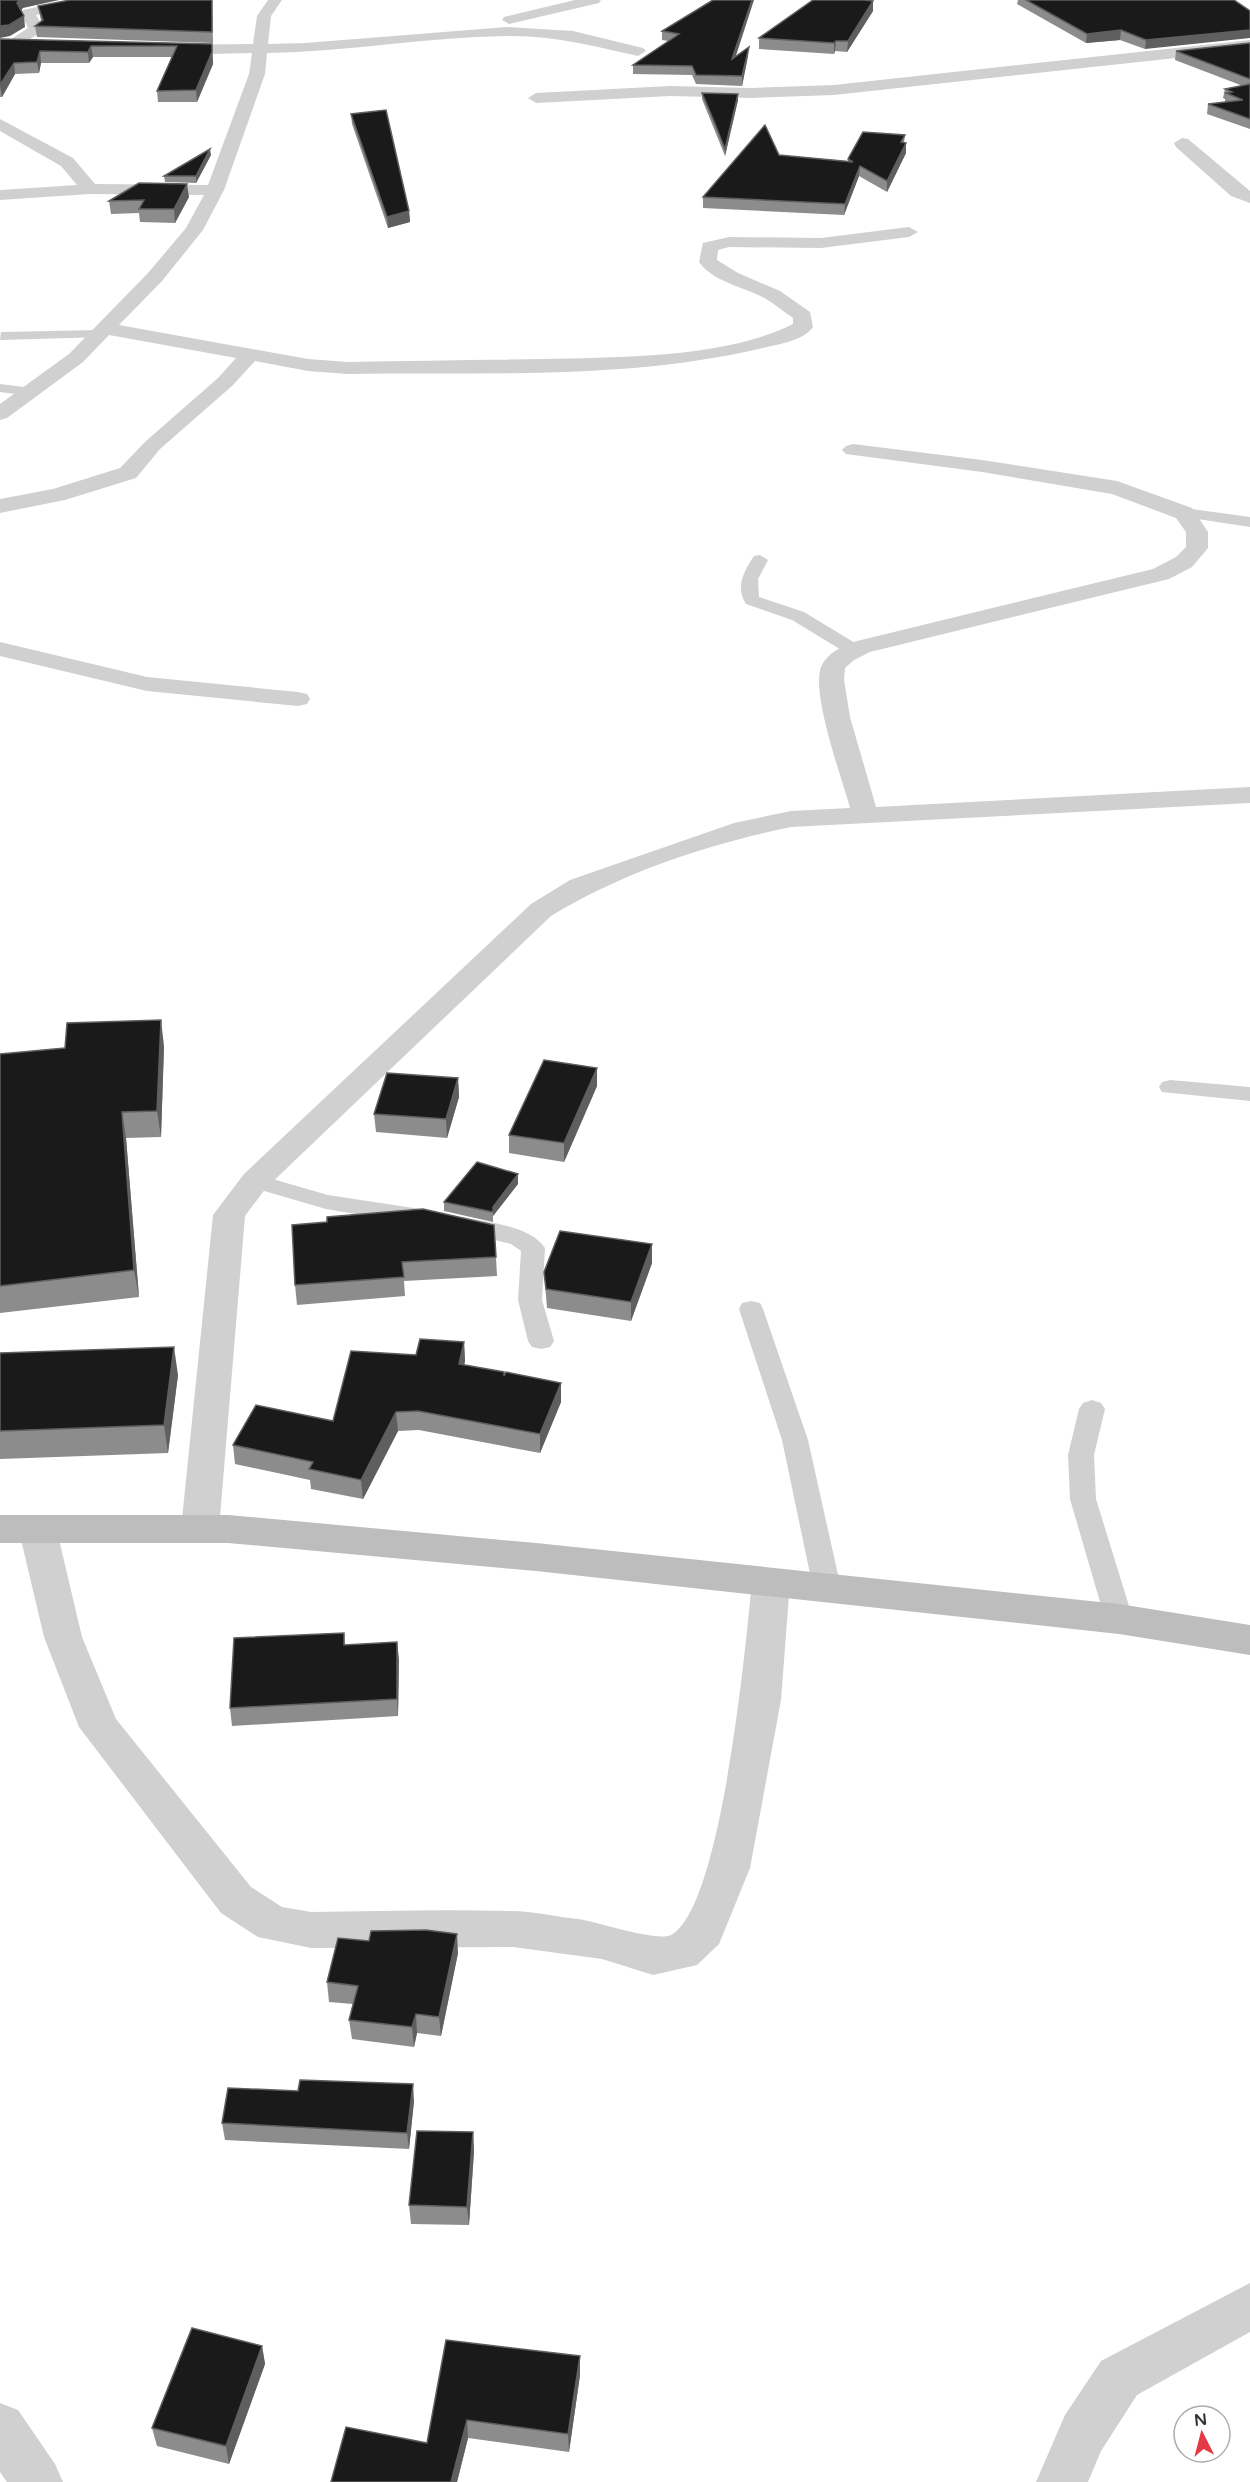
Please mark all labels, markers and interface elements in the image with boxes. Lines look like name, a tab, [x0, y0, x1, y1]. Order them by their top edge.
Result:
north arrow	[1172, 2404, 1232, 2464]
text: N	[1193, 2409, 1208, 2431]

